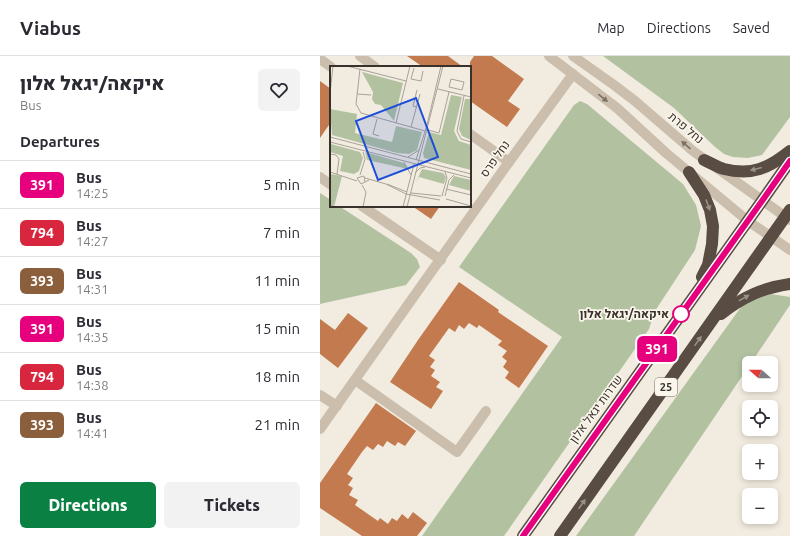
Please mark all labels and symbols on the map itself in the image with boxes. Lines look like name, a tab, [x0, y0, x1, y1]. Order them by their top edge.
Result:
inset map	[330, 66, 471, 207]
one-way arrow	[598, 93, 609, 102]
street label: נחל פרת	[666, 109, 706, 146]
street label: נחל פרס	[477, 138, 512, 179]
one-way arrow	[680, 141, 691, 150]
one-way arrow	[750, 167, 762, 173]
one-way arrow	[706, 200, 712, 212]
one-way arrow	[738, 295, 750, 302]
marker: איקאה/יגאל אלון	[672, 305, 690, 323]
place label: איקאה/יגאל אלון	[580, 307, 669, 320]
line badge: 391	[634, 336, 680, 362]
one-way arrow	[694, 336, 702, 346]
north arrow	[742, 356, 778, 392]
street label: שדרות יגאל אלון	[566, 372, 625, 445]
road number: 25	[655, 378, 677, 396]
one-way arrow	[578, 499, 586, 509]

